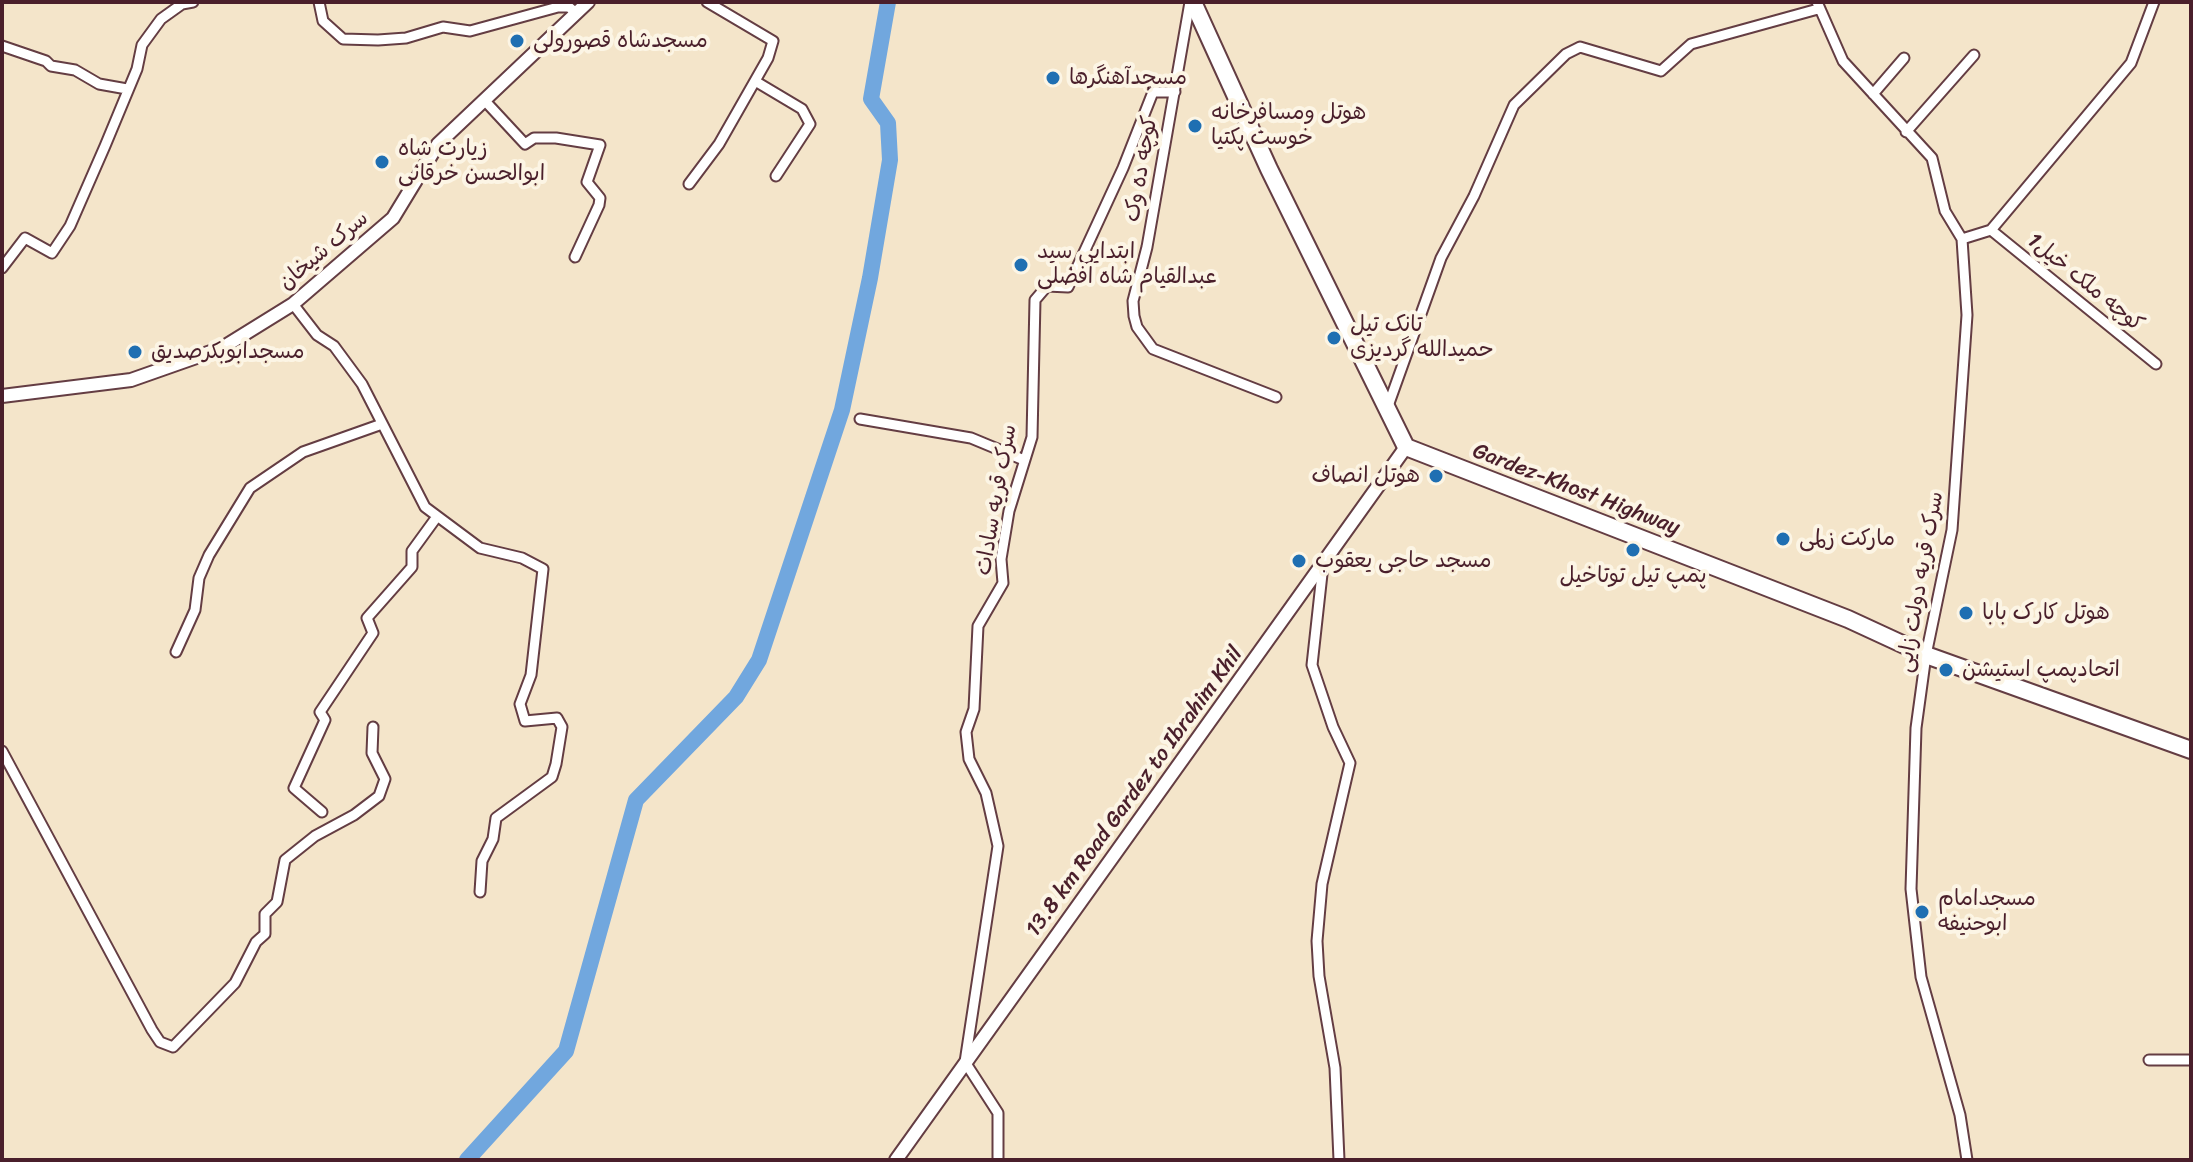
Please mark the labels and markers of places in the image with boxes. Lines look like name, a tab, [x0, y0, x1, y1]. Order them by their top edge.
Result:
place label: مسجدشاه قصورولی	[533, 28, 708, 54]
marker: مسجدشاه قصورولی	[508, 32, 526, 50]
place label: مسجدآهنگرها	[1069, 65, 1187, 91]
marker: مسجدآهنگرها	[1044, 69, 1062, 87]
place label: هوتل ومسافرخانه خوست پکتیا	[1211, 100, 1366, 152]
marker: هوتل ومسافرخانه خوست پکتیا	[1186, 117, 1204, 135]
place label: زیارت شاه ابوالحسن خرقانی	[398, 136, 545, 188]
marker: زیارت شاه ابوالحسن خرقانی	[373, 153, 391, 171]
place label: ابتدایی سید عبدالقیام شاه افضلی	[1037, 239, 1217, 290]
marker: ابتدایی سید عبدالقیام شاه افضلی	[1012, 256, 1030, 274]
place label: تانک تیل حمیدالله گردیزی	[1350, 312, 1494, 364]
marker: تانک تیل حمیدالله گردیزی	[1325, 329, 1343, 347]
place label: مسجدابوبکرصدیق	[151, 339, 304, 365]
marker: مسجدابوبکرصدیق	[126, 343, 144, 361]
place label: هوتل انصاف	[1311, 463, 1420, 489]
marker: هوتل انصاف	[1427, 467, 1445, 485]
place label: مارکت زلمی	[1799, 526, 1895, 552]
marker: مارکت زلمی	[1774, 530, 1792, 548]
marker: پمپ تیل توتاخیل	[1624, 541, 1642, 559]
place label: مسجد حاجی یعقوب	[1315, 548, 1492, 574]
marker: مسجد حاجی یعقوب	[1290, 552, 1308, 570]
place label: پمپ تیل توتاخیل	[1559, 563, 1707, 589]
place label: هوتل کارک بابا	[1982, 600, 2110, 626]
marker: هوتل کارک بابا	[1957, 604, 1975, 622]
place label: اتحادپمپ استیشن	[1962, 657, 2120, 683]
marker: اتحادپمپ استیشن	[1937, 661, 1955, 679]
place label: مسجدامام ابوحنیفه	[1938, 886, 2036, 938]
marker: مسجدامام ابوحنیفه	[1913, 903, 1931, 921]

